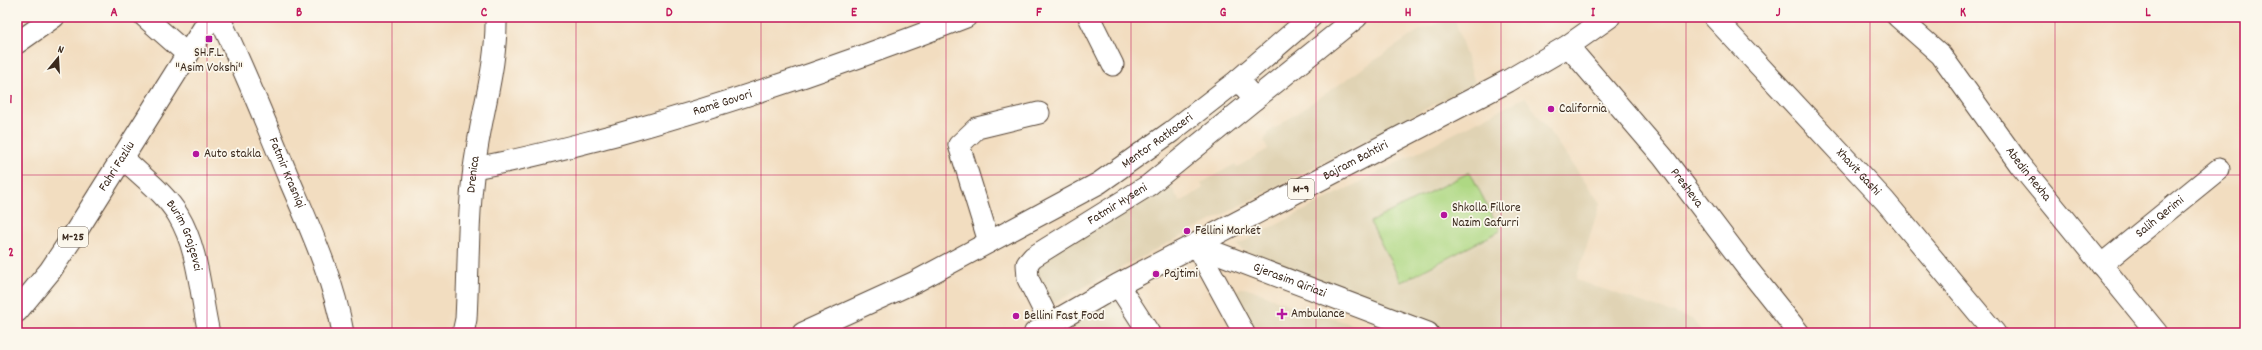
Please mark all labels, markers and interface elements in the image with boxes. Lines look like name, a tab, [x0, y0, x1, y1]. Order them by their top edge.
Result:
text: A	[110, 4, 118, 23]
text: B	[296, 4, 302, 23]
text: C	[481, 4, 488, 23]
text: D	[666, 4, 673, 23]
text: E	[851, 4, 858, 23]
text: F	[1036, 4, 1042, 23]
text: G	[1220, 4, 1227, 23]
text: H	[1405, 4, 1412, 23]
text: I	[1591, 4, 1596, 23]
text: J	[1776, 4, 1781, 23]
text: K	[1960, 4, 1966, 23]
text: L	[2145, 4, 2151, 23]
marker: SH.F.L. "Asim Vokshi"	[204, 34, 214, 44]
north arrow	[38, 38, 78, 78]
text: N	[55, 42, 66, 59]
place label: SH.F.L. "Asim Vokshi"	[175, 44, 243, 78]
street label: Ramë Govori	[691, 85, 755, 121]
text: 1	[10, 91, 13, 110]
place label: California	[1559, 100, 1608, 119]
marker: California	[1546, 104, 1556, 114]
street label: Mentor Ratkoceri	[1118, 108, 1198, 174]
street label: Fatmir Krasniqi	[263, 135, 310, 212]
street label: Bajram Bahtiri	[1320, 136, 1392, 186]
street label: Fahri Fazliu	[94, 138, 140, 195]
street label: Abedin Rexha	[2000, 143, 2056, 206]
street label: Xhavit Gashi	[1831, 144, 1886, 201]
place label: Auto stakla	[204, 145, 262, 164]
marker: Auto stakla	[191, 149, 201, 159]
street label: Drenica	[462, 154, 485, 194]
street label: Presheva	[1665, 164, 1708, 212]
street label: Fatmir Hyseni	[1084, 178, 1152, 230]
road number: M-9	[1288, 179, 1314, 199]
street label: Salih Qerimi	[2131, 191, 2189, 243]
street label: Burim Grajçevci	[161, 196, 207, 273]
place label: Shkolla Fillore Nazim Gafurri	[1452, 199, 1521, 233]
marker: Shkolla Fillore Nazim Gafurri	[1439, 210, 1449, 220]
place label: Fellini Market	[1195, 222, 1261, 241]
marker: Fellini Market	[1182, 226, 1192, 236]
road number: M-25	[58, 227, 88, 247]
text: 2	[8, 244, 14, 263]
street label: Gjerasim Qiriazi	[1250, 258, 1329, 303]
place label: Pajtimi	[1164, 265, 1199, 284]
marker: Pajtimi	[1151, 269, 1161, 279]
place label: Ambulance	[1291, 305, 1345, 324]
place label: Bellini Fast Food	[1024, 307, 1104, 326]
marker: Ambulance	[1276, 308, 1288, 320]
marker: Bellini Fast Food	[1011, 311, 1021, 321]

